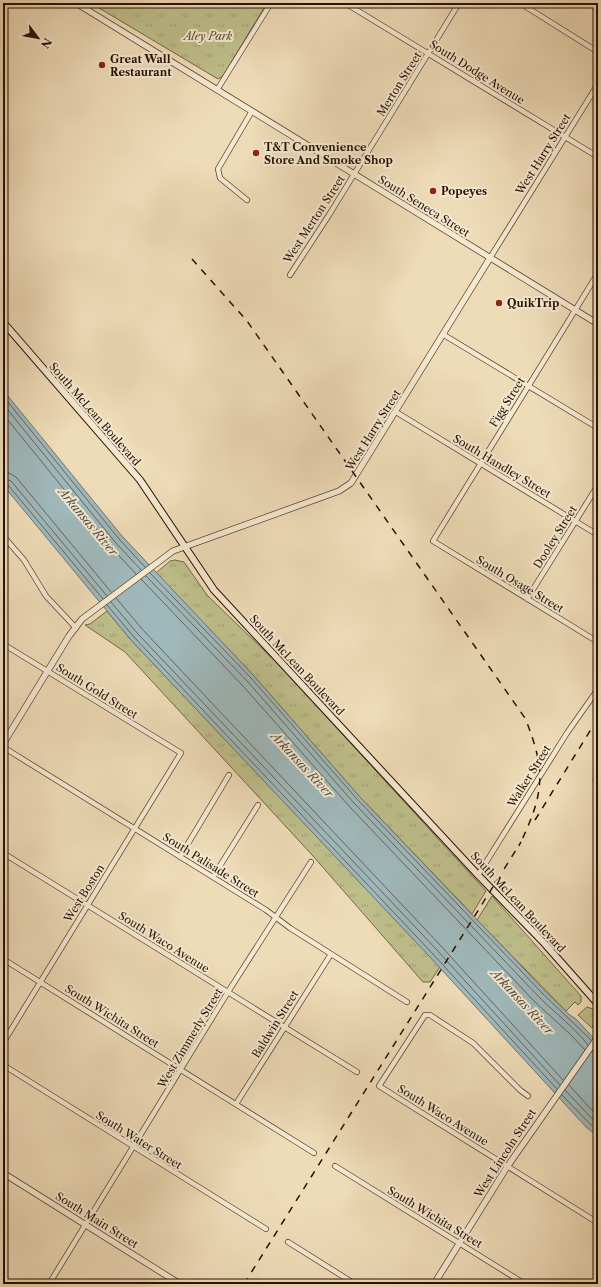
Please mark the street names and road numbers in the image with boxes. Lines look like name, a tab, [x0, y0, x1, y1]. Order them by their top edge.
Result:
street label: South Dodge Avenue	[427, 37, 527, 107]
street label: Merton Street	[374, 49, 424, 119]
street label: West Harry Street	[512, 111, 574, 198]
street label: West Merton Street	[280, 172, 348, 266]
street label: South Seneca Street	[376, 172, 472, 240]
street label: South McLean Boulevard	[46, 359, 144, 469]
street label: Figg Street	[486, 374, 528, 430]
street label: West Harry Street	[342, 387, 404, 474]
street label: South Handley Street	[451, 431, 554, 501]
street label: Dooley Street	[530, 503, 580, 571]
street label: South Osage Street	[474, 552, 566, 616]
street label: South McLean Boulevard	[247, 612, 347, 718]
street label: South Gold Street	[54, 660, 140, 722]
street label: Walker Street	[504, 742, 554, 811]
street label: South Palisade Street	[160, 830, 262, 900]
street label: South McLean Boulevard	[468, 849, 568, 955]
street label: West Boston	[60, 861, 107, 925]
street label: South Waco Avenue	[116, 908, 212, 976]
street label: South Wichita Street	[62, 981, 162, 1051]
street label: West Zimmerly Street	[154, 985, 225, 1091]
street label: Baldwin Street	[249, 988, 301, 1060]
street label: South Waco Avenue	[395, 1081, 491, 1149]
street label: West Lincoln Street	[471, 1106, 539, 1201]
street label: South Water Street	[93, 1108, 185, 1172]
street label: South Wichita Street	[385, 1183, 485, 1251]
street label: South Main Street	[53, 1189, 141, 1251]

